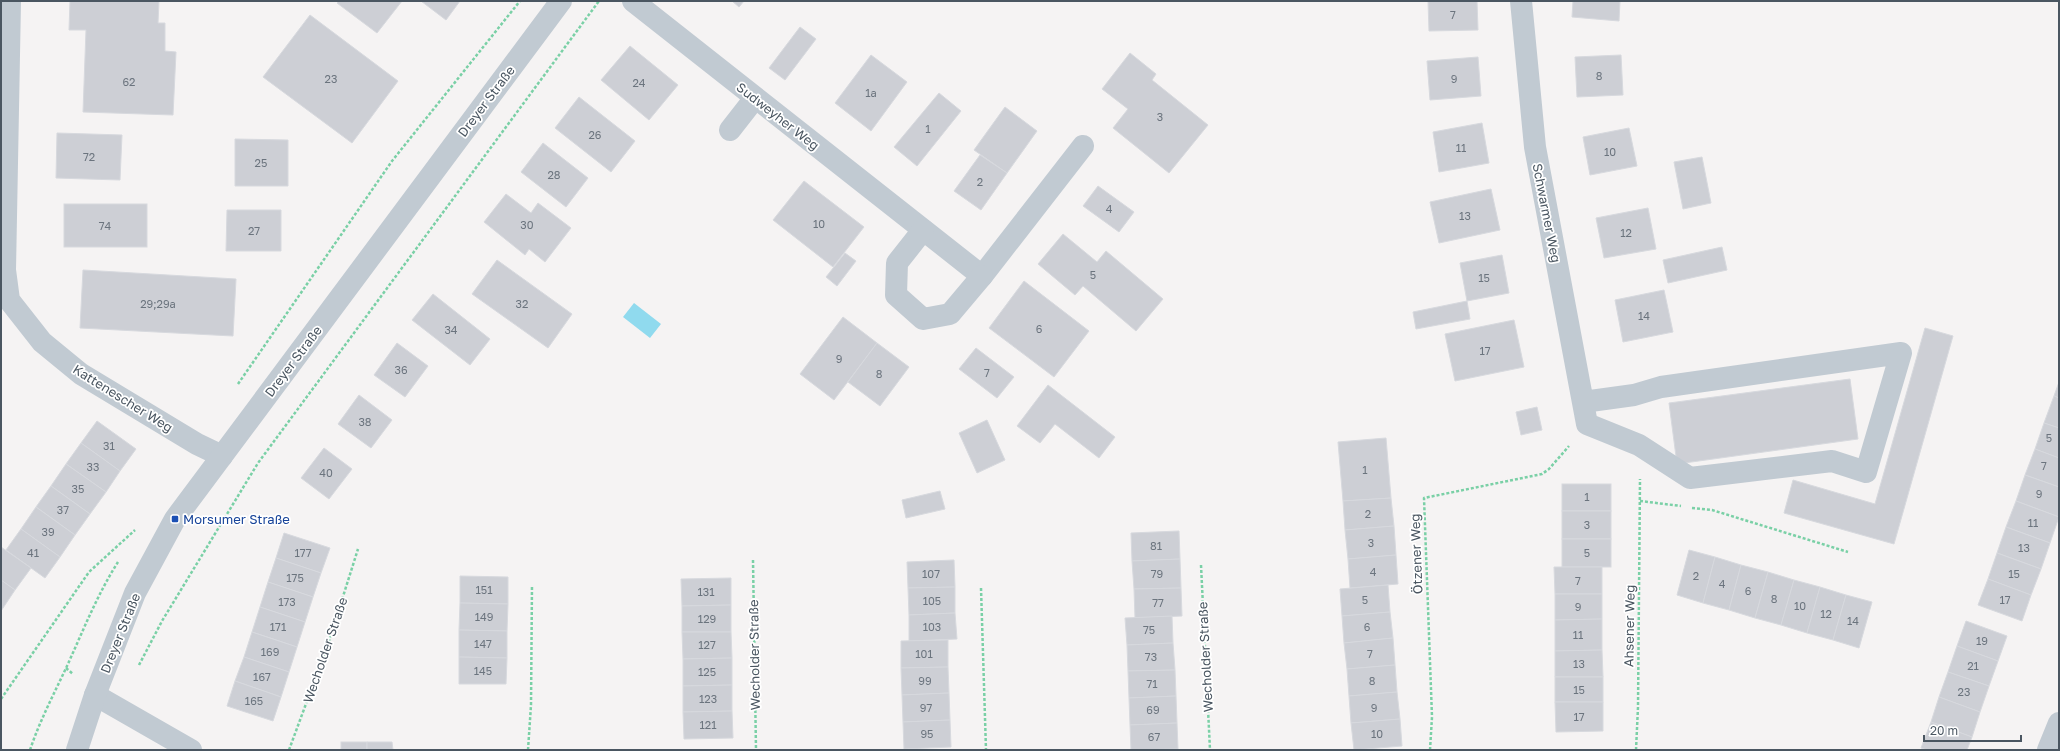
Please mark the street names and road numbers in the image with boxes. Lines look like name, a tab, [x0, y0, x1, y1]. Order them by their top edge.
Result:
street label: Dreyer Straße	[454, 62, 518, 140]
street label: Sudweyher Weg	[733, 79, 823, 153]
street label: Schwarmer Weg	[1530, 162, 1564, 264]
street label: Dreyer Straße	[261, 322, 325, 400]
street label: Kattenescher Weg	[70, 361, 176, 435]
street label: Ötzener Weg	[1407, 513, 1425, 595]
street label: Ahsener Weg	[1620, 585, 1638, 667]
street label: Dreyer Straße	[97, 591, 143, 675]
street label: Wecholder Straße	[299, 595, 351, 705]
street label: Wecholder Straße	[745, 599, 763, 711]
street label: Wecholder Straße	[1194, 601, 1216, 713]

